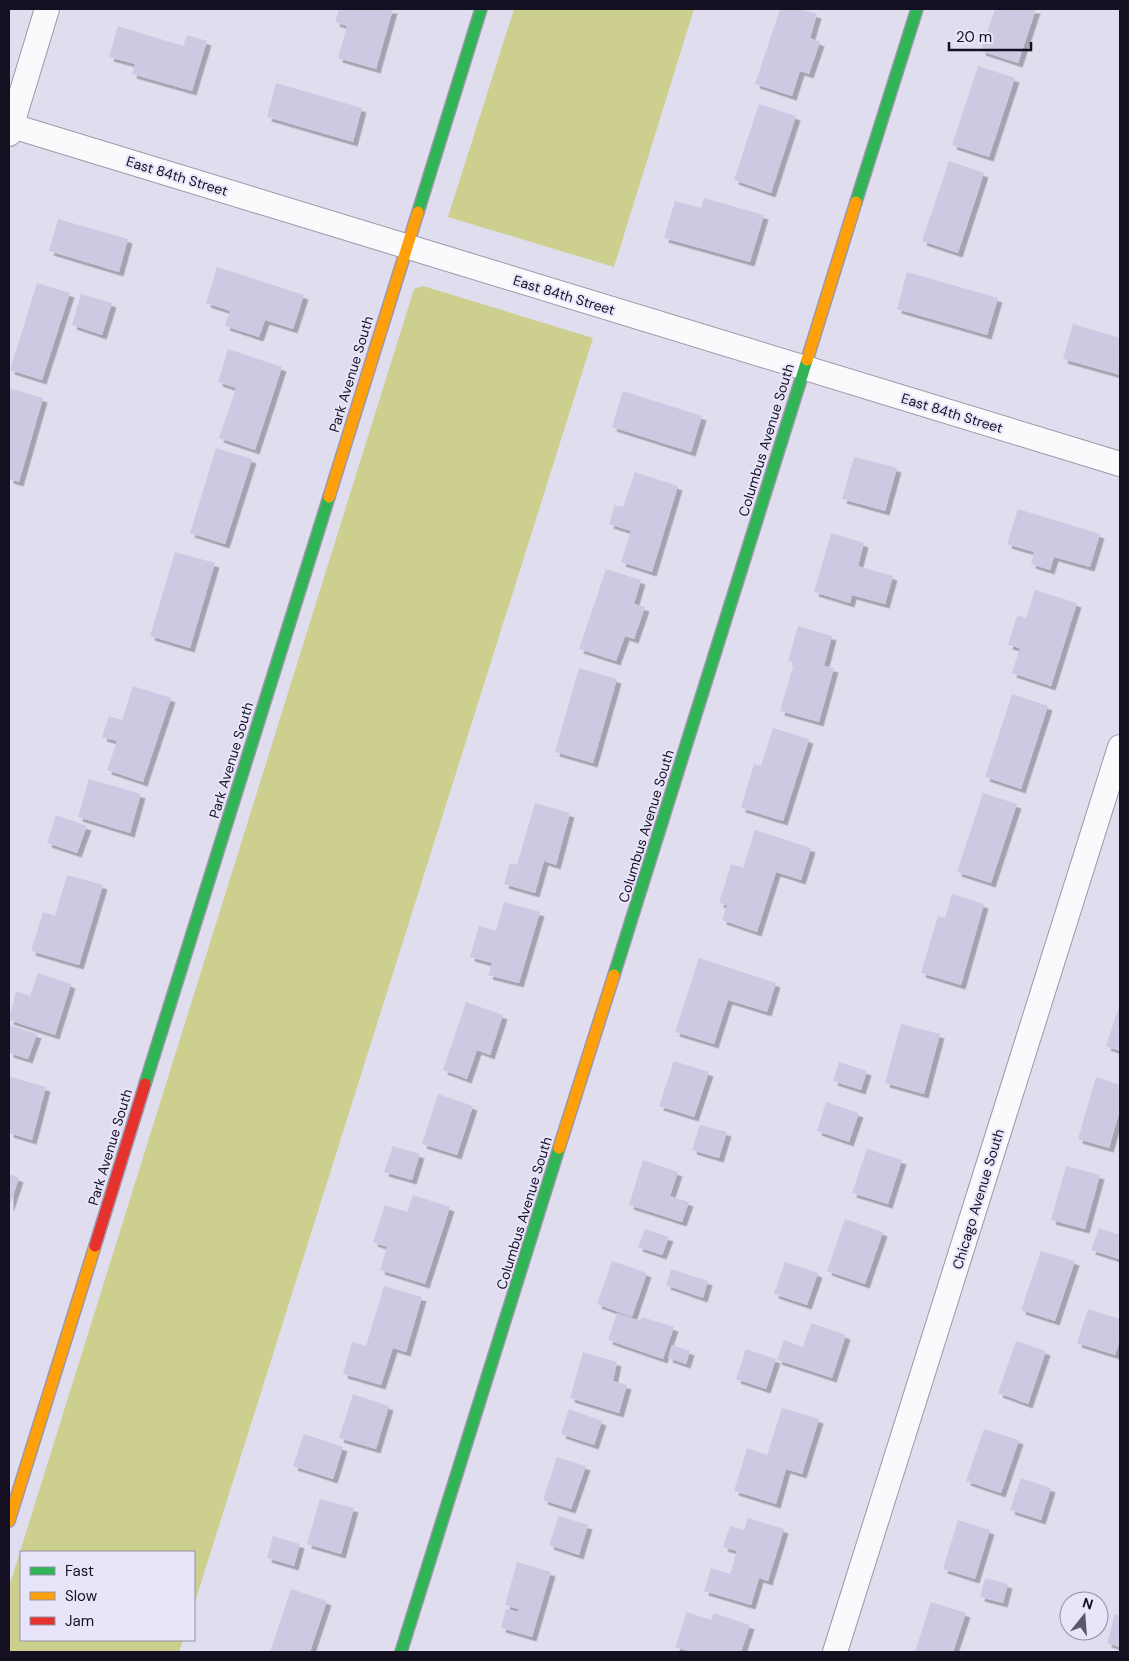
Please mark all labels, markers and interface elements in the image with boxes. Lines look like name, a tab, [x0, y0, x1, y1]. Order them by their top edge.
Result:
scale bar	[949, 20, 1032, 52]
text: 20 m	[956, 27, 992, 47]
street label: East 84th Street	[124, 152, 230, 200]
street label: East 84th Street	[511, 271, 617, 319]
street label: Park Avenue South	[325, 314, 377, 434]
street label: Columbus Avenue South	[734, 361, 798, 519]
street label: East 84th Street	[899, 389, 1005, 437]
street label: Park Avenue South	[205, 700, 257, 820]
street label: Columbus Avenue South	[614, 747, 678, 905]
street label: Park Avenue South	[84, 1087, 136, 1207]
street label: Chicago Avenue South	[948, 1127, 1008, 1271]
street label: Columbus Avenue South	[492, 1134, 556, 1292]
legend	[20, 1551, 195, 1641]
text: Fast	[65, 1561, 94, 1581]
text: Slow	[65, 1586, 98, 1606]
north arrow	[1059, 1591, 1109, 1641]
text: N	[1080, 1593, 1095, 1614]
text: Jam	[65, 1611, 94, 1631]

